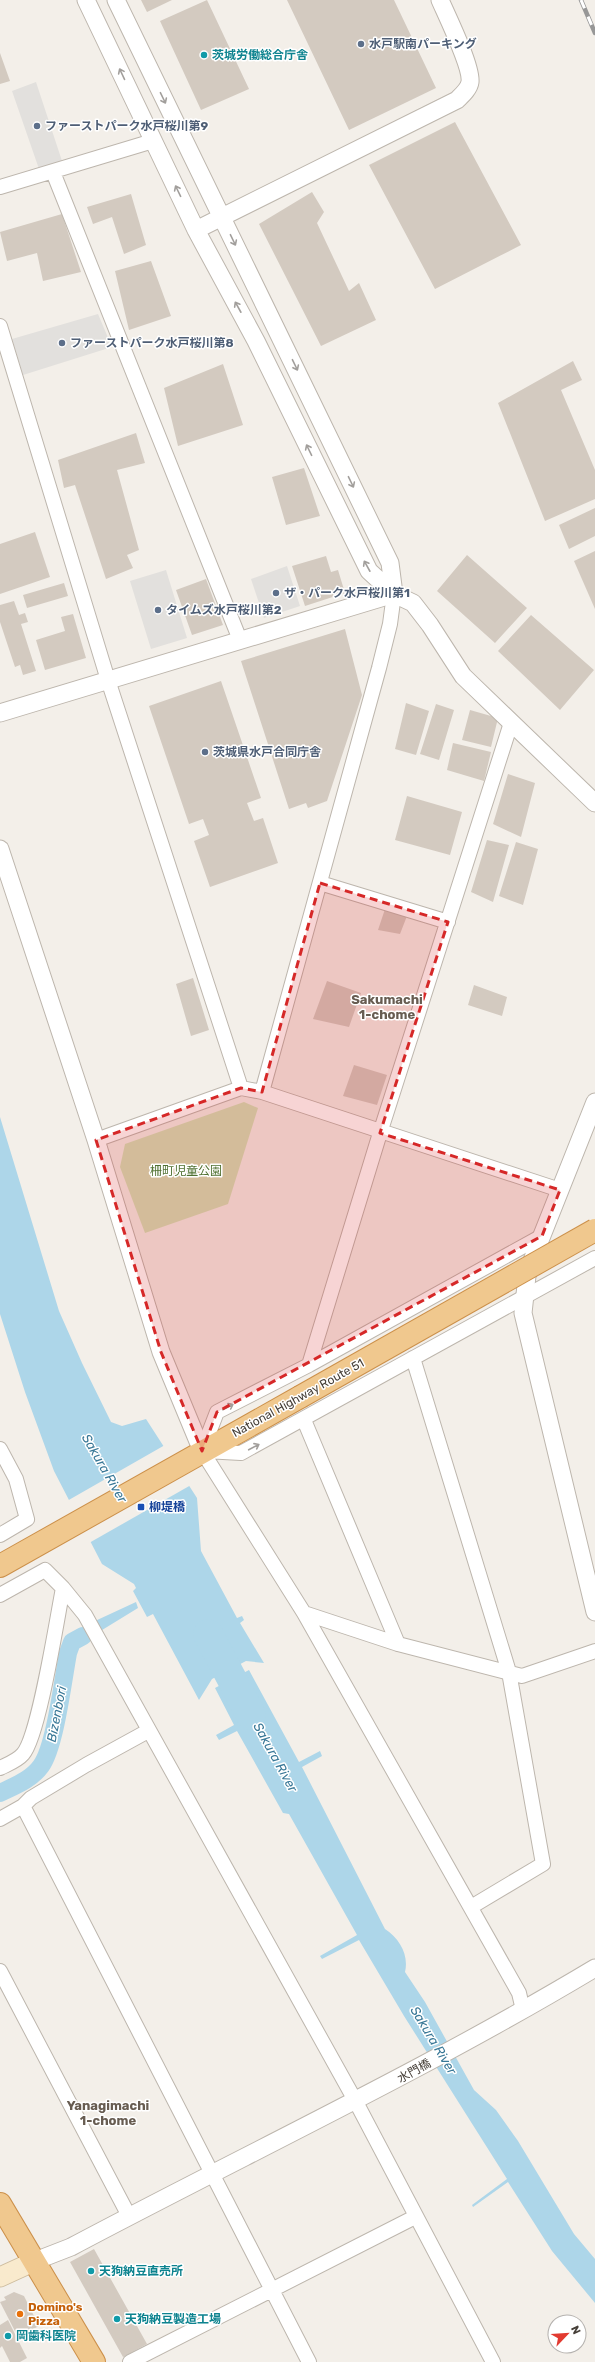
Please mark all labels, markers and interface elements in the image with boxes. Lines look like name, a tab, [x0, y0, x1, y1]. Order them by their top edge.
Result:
place label: 水戸駅南パーキング	[369, 37, 477, 51]
marker: 水戸駅南パーキング	[356, 39, 366, 49]
place label: 茨城労働総合庁舎	[212, 48, 308, 62]
marker: 茨城労働総合庁舎	[199, 50, 209, 60]
one-way arrow	[118, 69, 125, 81]
one-way arrow	[160, 92, 167, 104]
place label: ファーストパーク水戸桜川第9	[45, 119, 208, 133]
marker: ファーストパーク水戸桜川第9	[32, 121, 42, 131]
one-way arrow	[174, 186, 181, 198]
one-way arrow	[230, 234, 237, 246]
one-way arrow	[234, 301, 241, 313]
place label: ファーストパーク水戸桜川第8	[70, 336, 234, 350]
marker: ファーストパーク水戸桜川第8	[57, 338, 67, 348]
one-way arrow	[291, 359, 299, 371]
one-way arrow	[305, 444, 312, 456]
one-way arrow	[348, 476, 355, 488]
one-way arrow	[362, 560, 370, 572]
place label: ザ・パーク水戸桜川第1	[284, 586, 410, 600]
marker: ザ・パーク水戸桜川第1	[271, 588, 281, 598]
place label: タイムズ水戸桜川第2	[166, 603, 282, 617]
marker: タイムズ水戸桜川第2	[153, 605, 163, 615]
place label: 茨城県水戸合同庁舎	[213, 745, 321, 759]
marker: 茨城県水戸合同庁舎	[200, 747, 210, 757]
district label: Sakumachi 1-chome	[351, 992, 423, 1022]
park label: 柵町児童公園	[150, 1164, 222, 1178]
street label: National Highway Route 51	[230, 1356, 366, 1440]
one-way arrow	[221, 1403, 233, 1410]
water label: Sakura River	[79, 1431, 131, 1506]
one-way arrow	[247, 1442, 259, 1450]
place label: 柳堤橋	[149, 1500, 186, 1514]
marker: 柳堤橋	[136, 1502, 146, 1512]
water label: Bizenbori	[44, 1684, 69, 1743]
water label: Sakura River	[250, 1720, 301, 1795]
water label: Sakura River	[407, 2003, 460, 2078]
street label: 水門橋	[395, 2056, 433, 2086]
district label: Yanagimachi 1-chome	[67, 2098, 149, 2128]
place label: 天狗納豆直売所	[99, 2264, 183, 2278]
marker: 天狗納豆直売所	[86, 2266, 96, 2276]
place label: Domino's Pizza	[28, 2300, 83, 2328]
marker: Domino's Pizza	[15, 2309, 25, 2319]
place label: 天狗納豆製造工場	[125, 2312, 221, 2326]
marker: 天狗納豆製造工場	[112, 2314, 122, 2324]
north arrow	[547, 2314, 587, 2354]
text: N	[568, 2324, 583, 2336]
place label: 岡歯科医院	[16, 2329, 76, 2343]
marker: 岡歯科医院	[3, 2331, 13, 2341]

